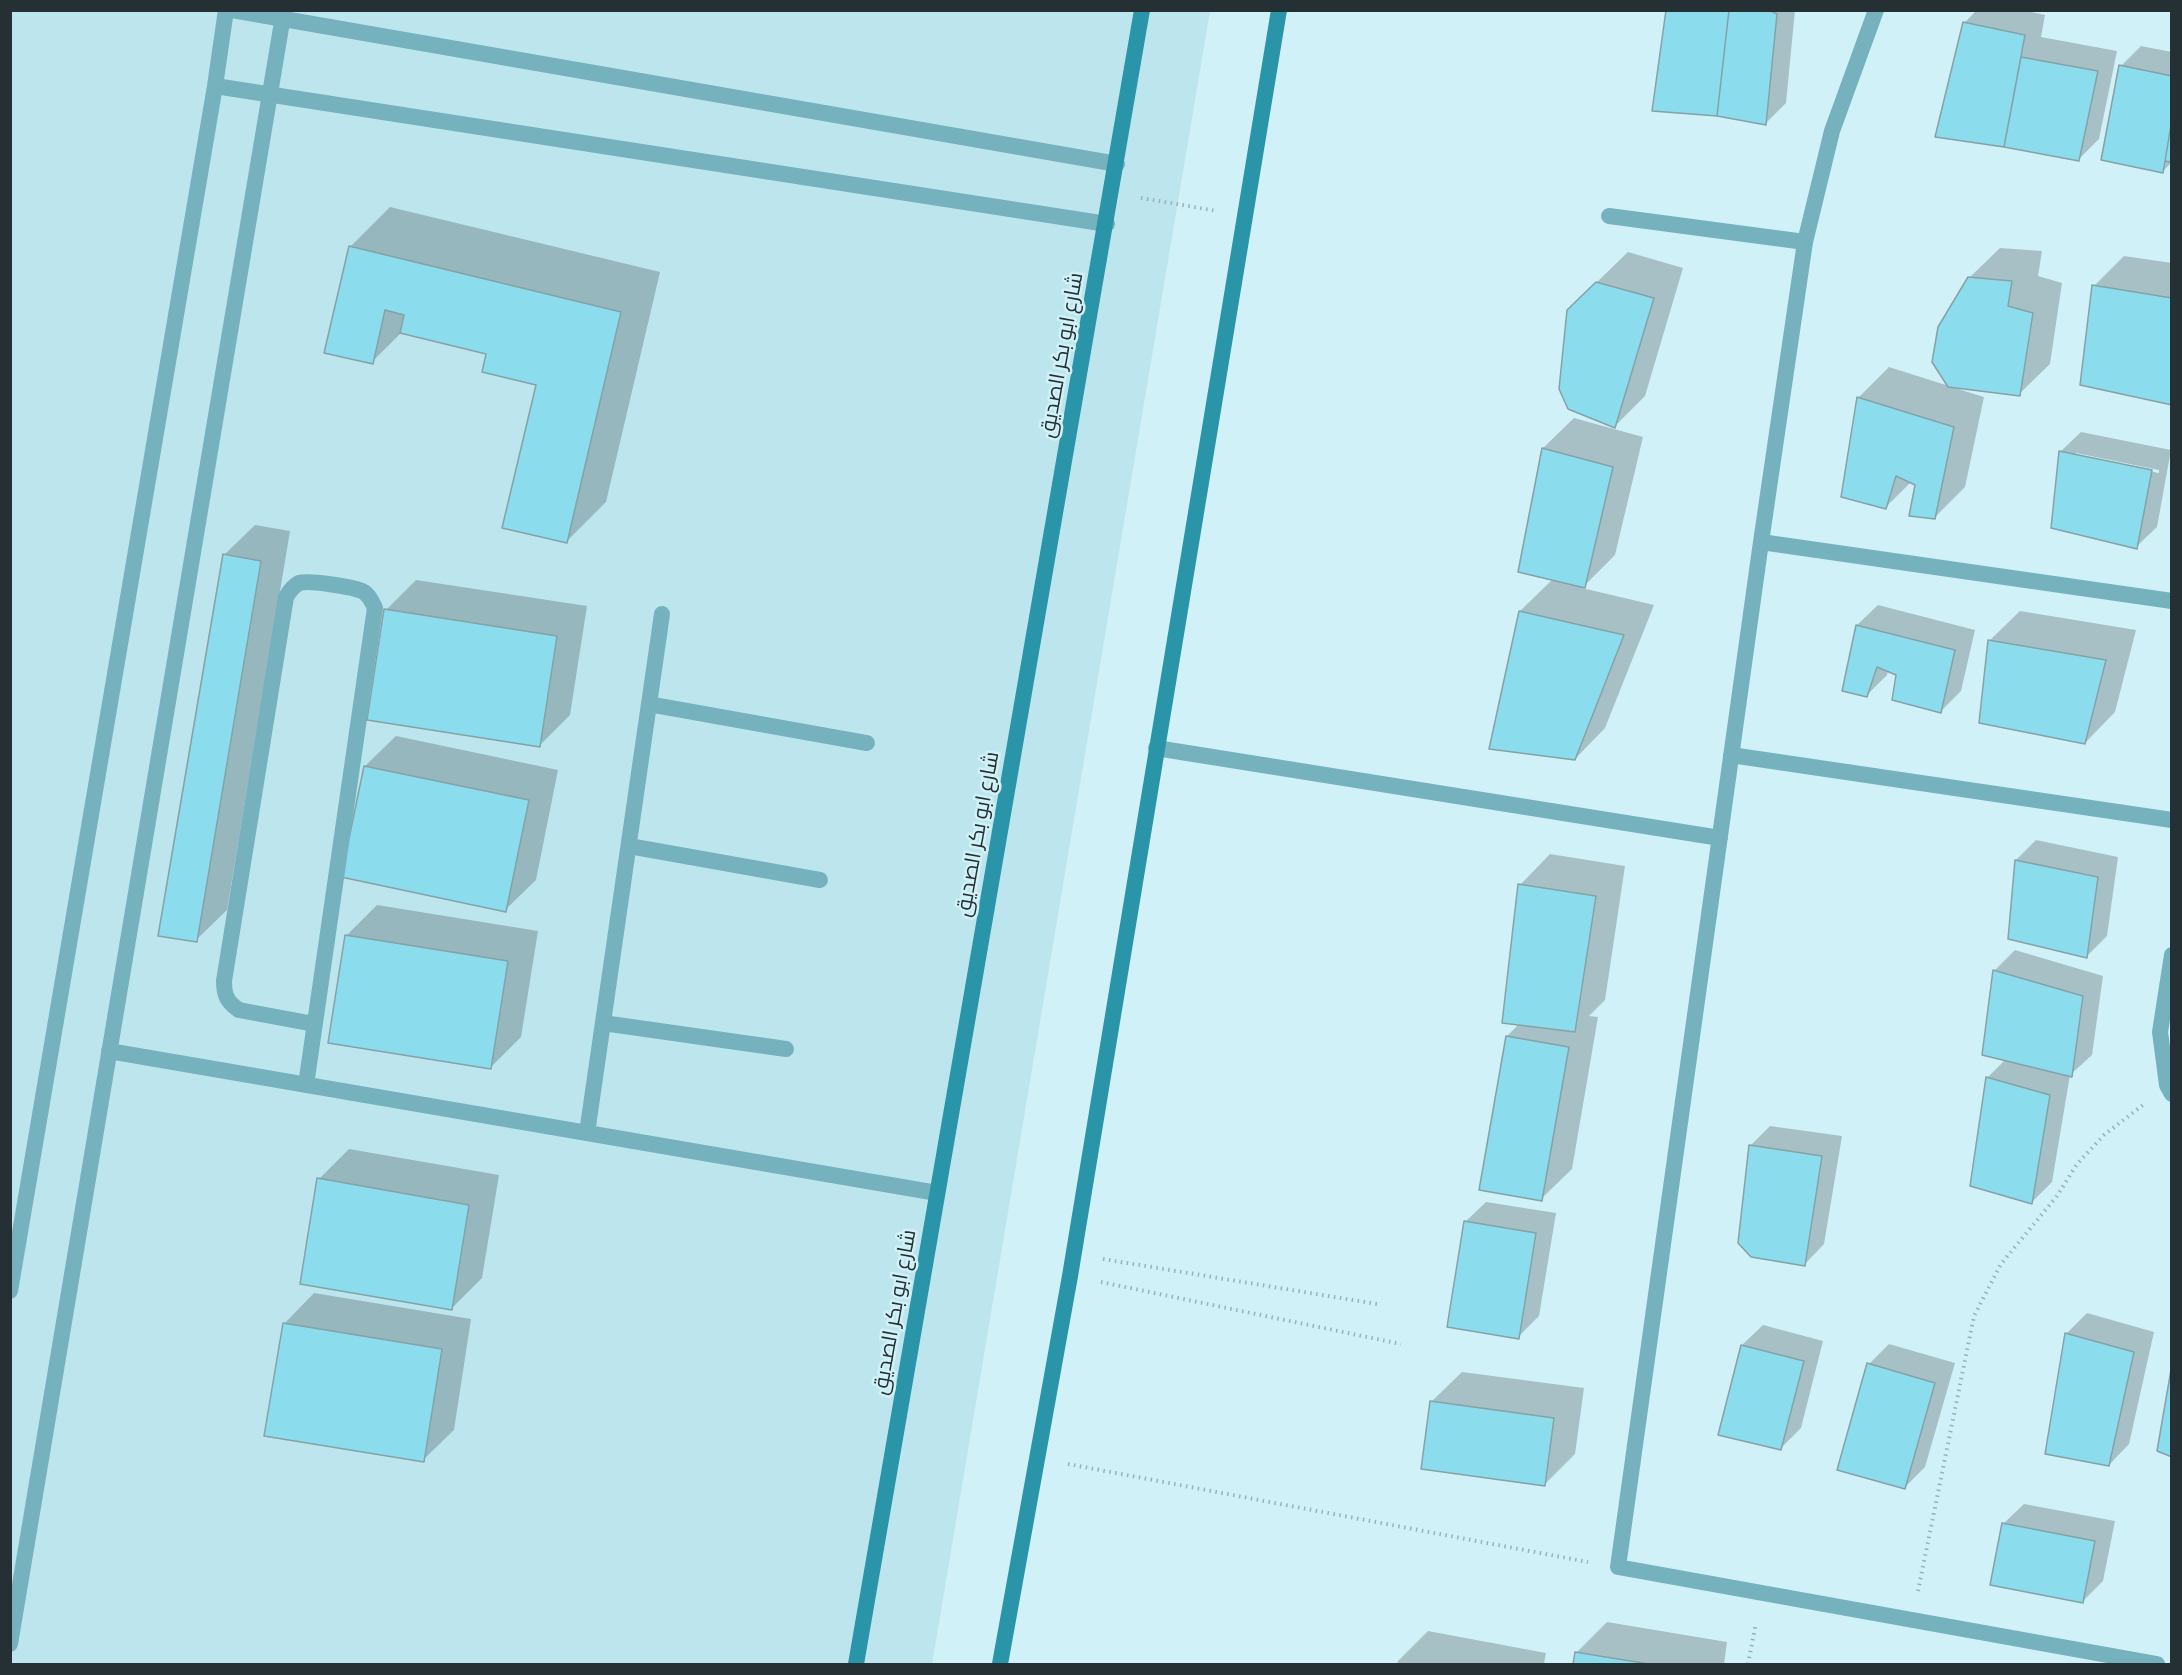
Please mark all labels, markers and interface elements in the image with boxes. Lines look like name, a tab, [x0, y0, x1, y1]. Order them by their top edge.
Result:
street label: شارع ابو بكر الصديق	[1034, 270, 1088, 440]
street label: شارع ابو بكر الصديق	[950, 749, 1004, 919]
street label: شارع ابو بكر الصديق	[867, 1227, 921, 1397]

